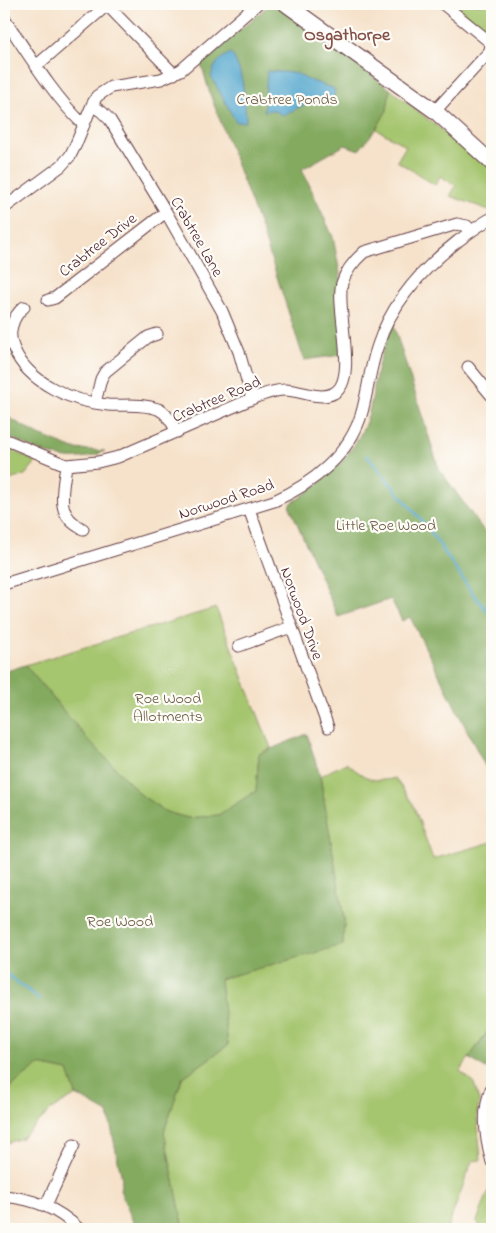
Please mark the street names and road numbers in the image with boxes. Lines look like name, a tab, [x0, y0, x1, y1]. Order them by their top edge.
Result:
street label: Crabtree Lane	[164, 192, 229, 282]
street label: Crabtree Drive	[54, 207, 143, 284]
street label: Crabtree Road	[169, 370, 265, 429]
street label: Norwood Road	[176, 473, 277, 527]
street label: Norwood Drive	[273, 564, 329, 664]

